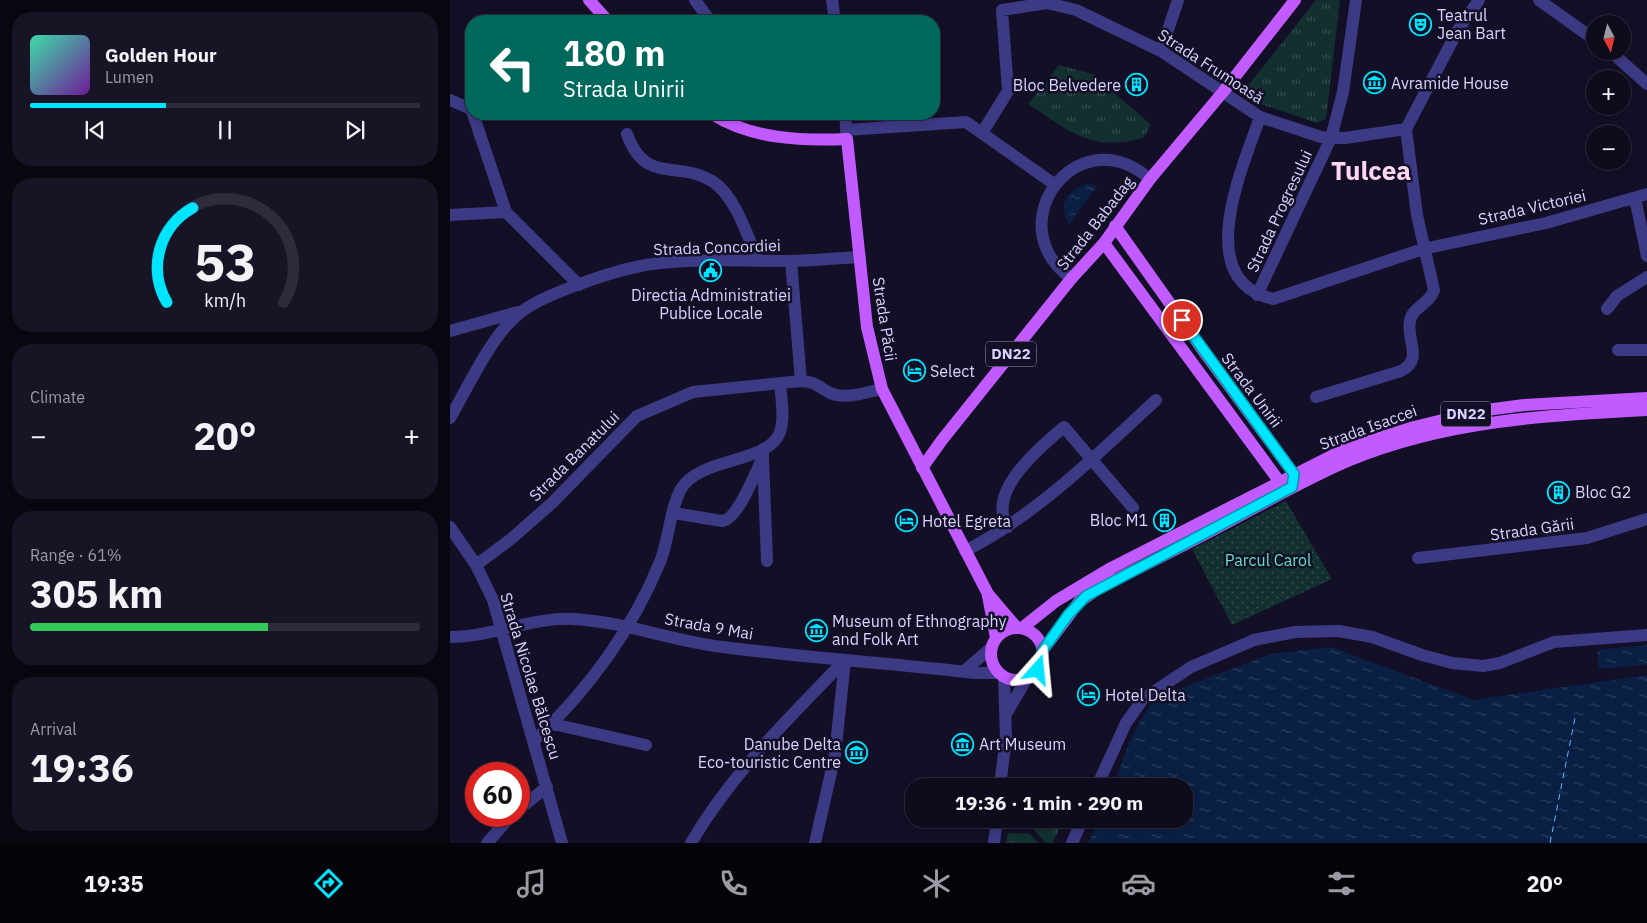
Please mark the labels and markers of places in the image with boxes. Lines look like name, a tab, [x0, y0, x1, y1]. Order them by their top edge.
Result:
place label: Teatrul Jean Bart	[1437, 5, 1506, 43]
theatre icon: Teatrul Jean Bart	[1409, 12, 1433, 36]
museum icon: Avramide House	[1363, 71, 1387, 95]
building icon: Bloc Belvedere	[1125, 73, 1149, 97]
place label: Avramide House	[1391, 73, 1509, 93]
place label: Bloc Belvedere	[1013, 75, 1121, 95]
public building icon: Directia Administratiei Publice Locale	[699, 259, 723, 283]
place label: Directia Administratiei Publice Locale	[631, 285, 791, 323]
pin	[1161, 299, 1203, 341]
hotel icon: Select	[902, 359, 926, 383]
place label: Select	[930, 361, 975, 381]
building icon: Bloc G2	[1547, 480, 1571, 504]
place label: Bloc G2	[1575, 482, 1631, 502]
building icon: Bloc M1	[1152, 508, 1176, 532]
hotel icon: Hotel Egreta	[894, 509, 918, 533]
place label: Bloc M1	[1090, 510, 1148, 530]
place label: Hotel Egreta	[922, 511, 1012, 531]
place label: Museum of Ethnography and Folk Art	[832, 611, 1006, 649]
museum icon: Museum of Ethnography and Folk Art	[804, 618, 828, 642]
hotel icon: Hotel Delta	[1077, 683, 1101, 707]
place label: Hotel Delta	[1105, 685, 1186, 705]
museum icon: Art Museum	[951, 732, 975, 756]
place label: Danube Delta Eco-touristic Centre	[698, 734, 841, 772]
place label: Art Museum	[979, 734, 1066, 754]
museum icon: Danube Delta Eco-touristic Centre	[845, 741, 869, 765]

